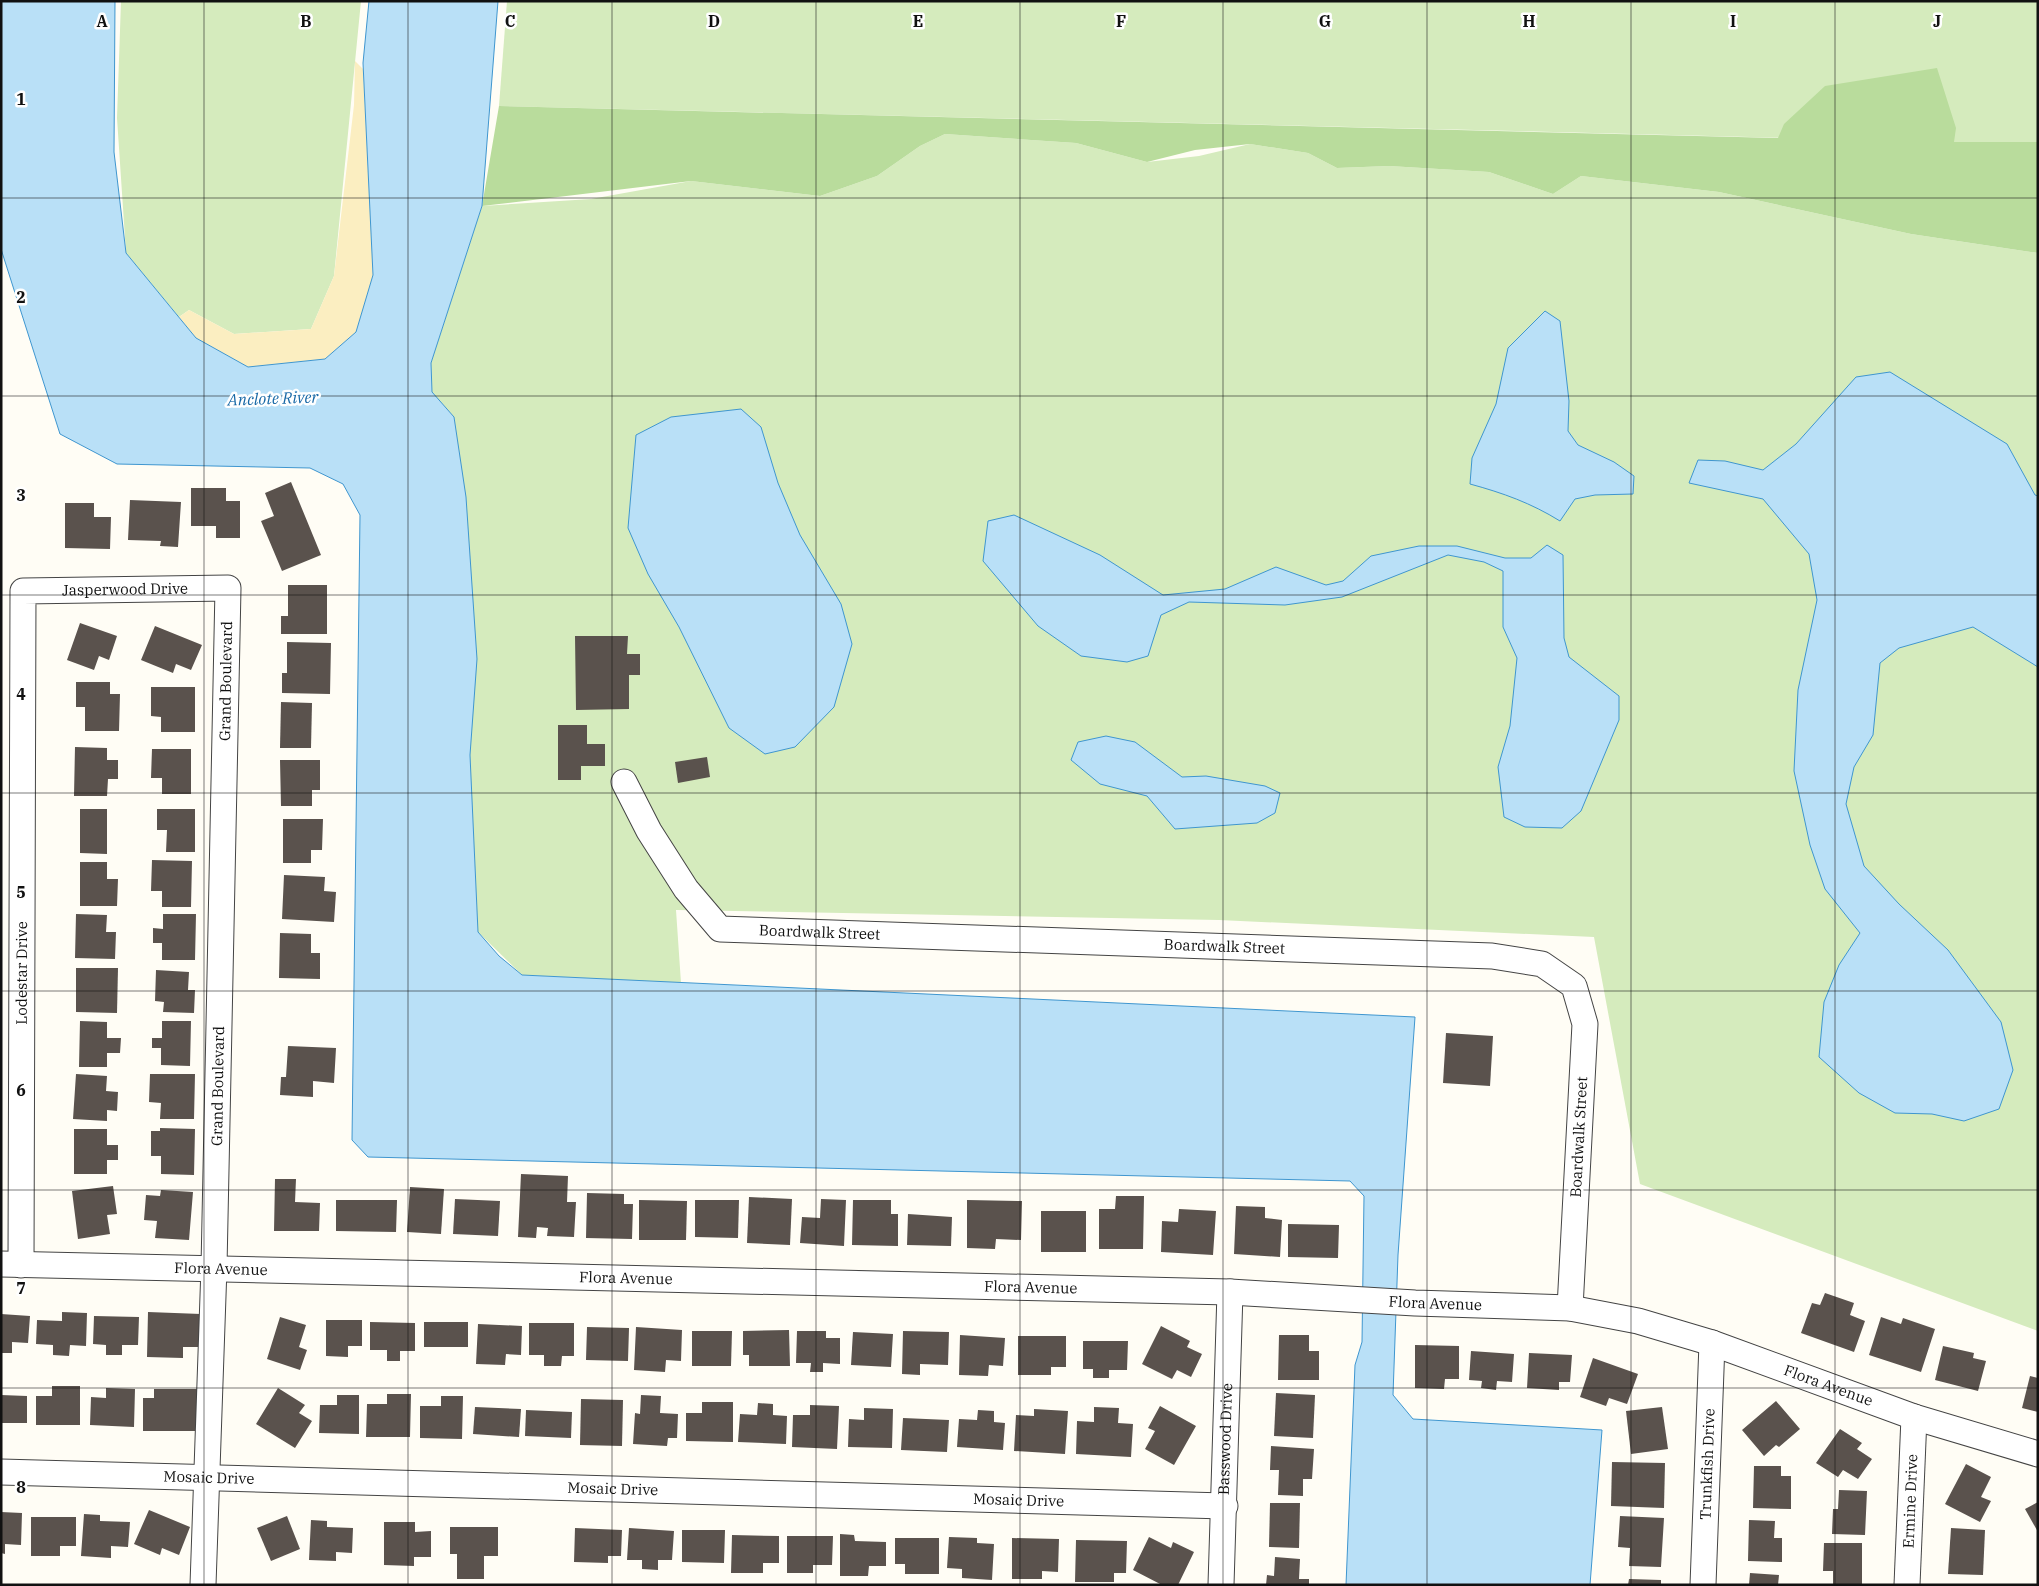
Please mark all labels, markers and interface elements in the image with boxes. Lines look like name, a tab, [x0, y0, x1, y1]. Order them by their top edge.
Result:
text: A	[96, 11, 108, 31]
text: B	[300, 11, 312, 31]
text: C	[505, 11, 515, 31]
text: D	[708, 11, 720, 31]
text: E	[913, 11, 923, 31]
text: F	[1116, 11, 1126, 31]
text: G	[1319, 11, 1331, 31]
text: H	[1523, 11, 1536, 31]
text: I	[1730, 11, 1736, 31]
text: J	[1933, 11, 1941, 31]
text: 1	[16, 89, 26, 109]
text: 2	[16, 287, 26, 307]
water label: Anclote River	[226, 386, 320, 410]
text: 3	[16, 485, 26, 505]
street label: Jasperwood Drive	[62, 579, 188, 599]
street label: Grand Boulevard	[215, 621, 236, 741]
text: 4	[16, 684, 26, 704]
text: 5	[16, 882, 26, 902]
street label: Boardwalk Street	[759, 920, 881, 944]
street label: Lodestar Drive	[12, 921, 31, 1025]
street label: Boardwalk Street	[1163, 935, 1285, 958]
street label: Grand Boulevard	[207, 1026, 228, 1146]
street label: Boardwalk Street	[1566, 1076, 1591, 1198]
text: 6	[16, 1080, 26, 1100]
street label: Flora Avenue	[174, 1258, 268, 1279]
street label: Flora Avenue	[579, 1267, 673, 1288]
street label: Flora Avenue	[984, 1276, 1078, 1298]
text: 7	[16, 1278, 26, 1298]
street label: Flora Avenue	[1388, 1291, 1482, 1314]
street label: Flora Avenue	[1781, 1360, 1876, 1410]
street label: Basswood Drive	[1214, 1383, 1236, 1495]
street label: Trunkfish Drive	[1695, 1408, 1719, 1520]
street label: Ermine Drive	[1899, 1454, 1921, 1549]
street label: Mosaic Drive	[163, 1467, 255, 1488]
text: 8	[16, 1477, 26, 1497]
street label: Mosaic Drive	[567, 1478, 659, 1499]
street label: Mosaic Drive	[973, 1489, 1064, 1511]

